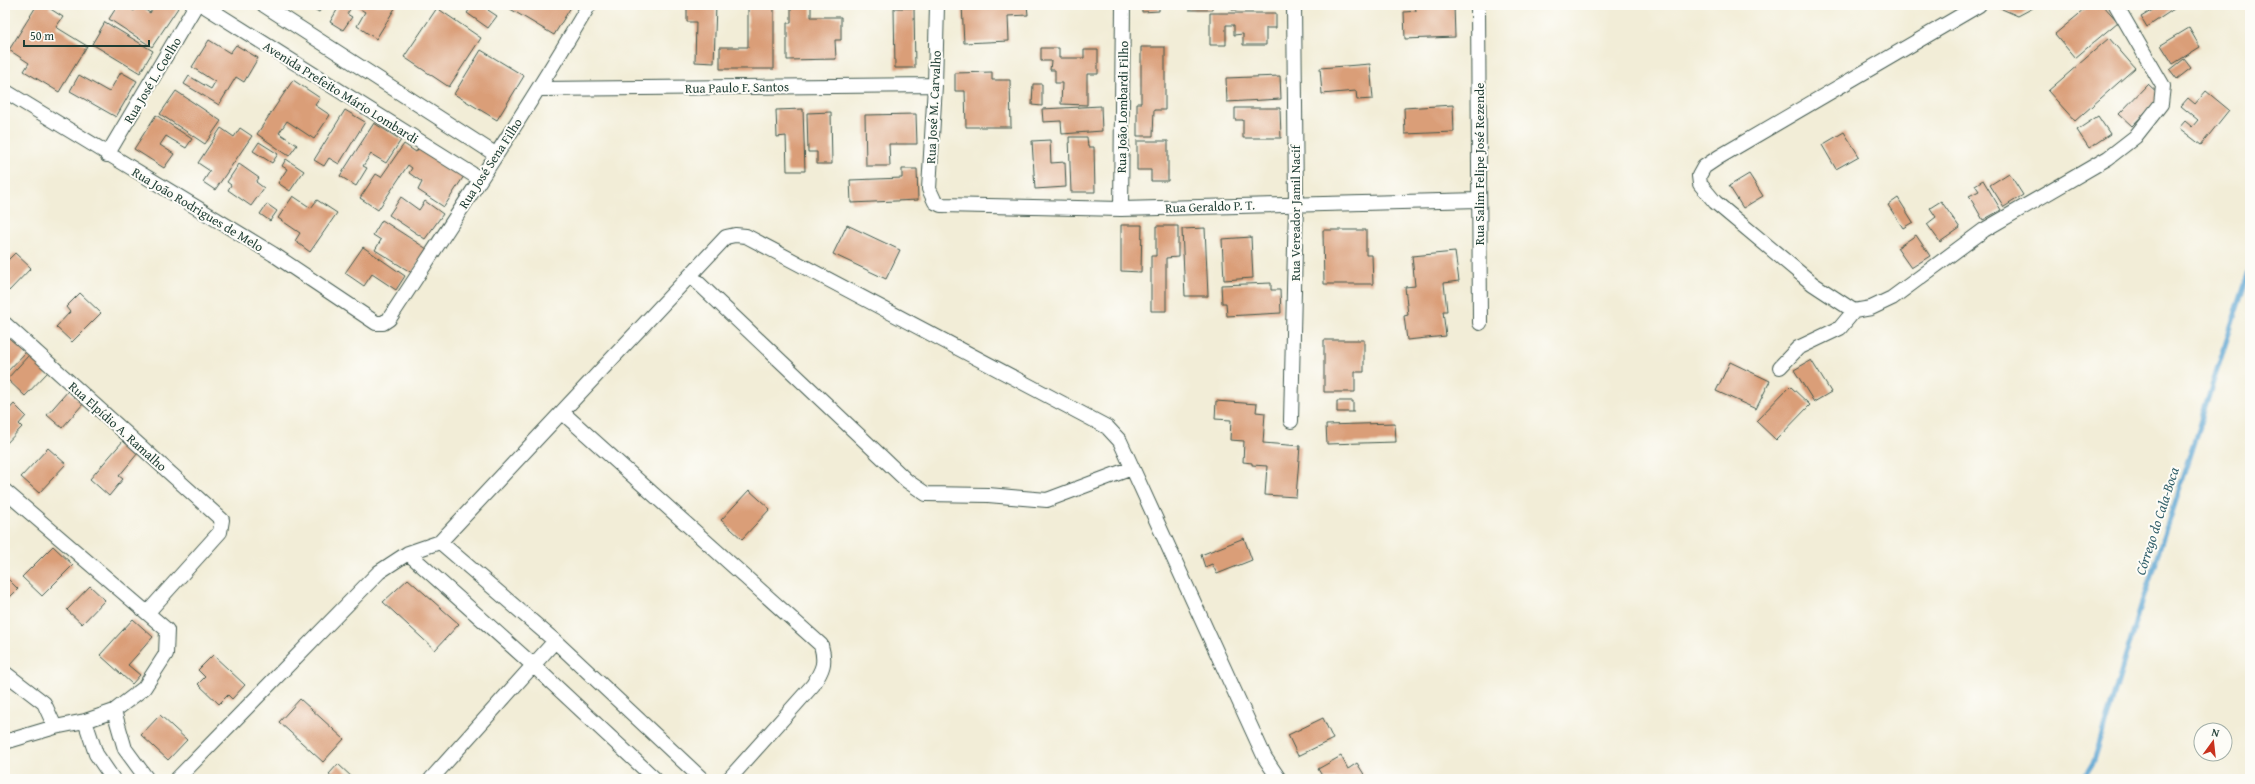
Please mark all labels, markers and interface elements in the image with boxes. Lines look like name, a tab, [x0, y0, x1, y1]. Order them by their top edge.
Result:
scale bar	[24, 22, 149, 48]
text: 50 m	[30, 27, 54, 44]
street label: Rua José L. Coelho	[119, 33, 186, 127]
street label: Avenida Prefeito Mário Lombardi	[259, 37, 422, 148]
street label: Rua João Lombardi Filho	[1112, 40, 1133, 173]
street label: Rua José M. Carvalho	[921, 49, 946, 164]
street label: Rua Paulo F. Santos	[685, 77, 789, 98]
street label: Rua Salim Felipe José Rezende	[1470, 83, 1489, 245]
street label: Rua José Sena Filho	[454, 114, 527, 212]
street label: Rua Vereador Jamil Nacif	[1286, 143, 1305, 281]
street label: Rua João Rodrigues de Melo	[128, 163, 267, 257]
street label: Rua Geraldo P. T.	[1165, 195, 1255, 218]
street label: Rua Elpídio A. Ramalho	[64, 377, 171, 476]
water label: Córrego do Cala-Boca	[2130, 464, 2184, 577]
north arrow	[2193, 722, 2233, 762]
text: N	[2210, 724, 2222, 741]

